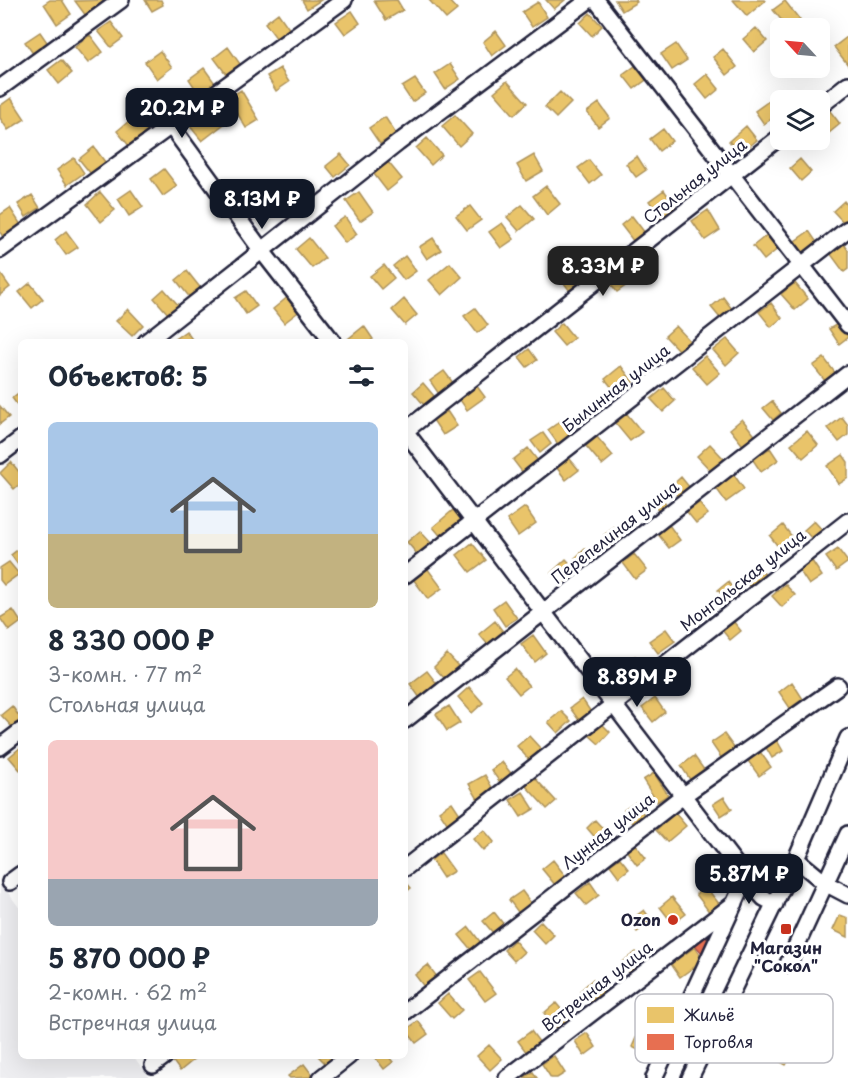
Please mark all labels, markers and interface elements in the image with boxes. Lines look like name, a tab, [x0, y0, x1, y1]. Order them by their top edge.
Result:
north arrow	[770, 18, 830, 78]
map controls	[770, 18, 830, 150]
pin: 20.2M ₽	[127, 88, 237, 139]
button: layers	[770, 90, 830, 150]
text: 20.2M ₽	[140, 92, 225, 122]
street label: Стольная улица	[637, 132, 751, 228]
pin: 8.13M ₽	[207, 179, 317, 230]
text: 8.13M ₽	[224, 183, 300, 213]
pin: 8.33M ₽	[548, 246, 658, 297]
text: 8.33M ₽	[562, 250, 644, 280]
street label: Былинная улица	[557, 338, 674, 437]
text: Объектов: 5	[48, 356, 208, 395]
icon: filters	[345, 359, 378, 392]
icon: home	[159, 461, 267, 569]
street label: Перепелиная улица	[546, 474, 683, 589]
street label: Монгольская улица	[674, 522, 810, 636]
text: 8 330 000 ₽	[48, 620, 214, 659]
pin: 8.89M ₽	[582, 657, 692, 708]
text: 3-комн. · 77 m²	[48, 659, 202, 689]
text: 8.89M ₽	[597, 661, 677, 691]
text: Стольная улица	[48, 689, 205, 719]
icon: home	[159, 779, 267, 887]
street label: Лунная улица	[556, 786, 659, 874]
pin: 5.87M ₽	[694, 854, 804, 905]
text: 5.87M ₽	[709, 858, 789, 888]
place label: Ozon	[621, 907, 661, 931]
marker: Ozon	[666, 913, 680, 927]
marker: Магазин "Сокол"	[779, 922, 793, 936]
street label: Встречная улица	[536, 934, 657, 1036]
place label: Магазин "Сокол"	[750, 935, 822, 977]
text: 5 870 000 ₽	[48, 938, 210, 977]
text: 2-комн. · 62 m²	[48, 977, 207, 1007]
legend	[635, 994, 833, 1063]
text: Жильё	[683, 1002, 734, 1026]
text: Встречная улица	[48, 1007, 217, 1037]
text: Торговля	[684, 1029, 753, 1053]

